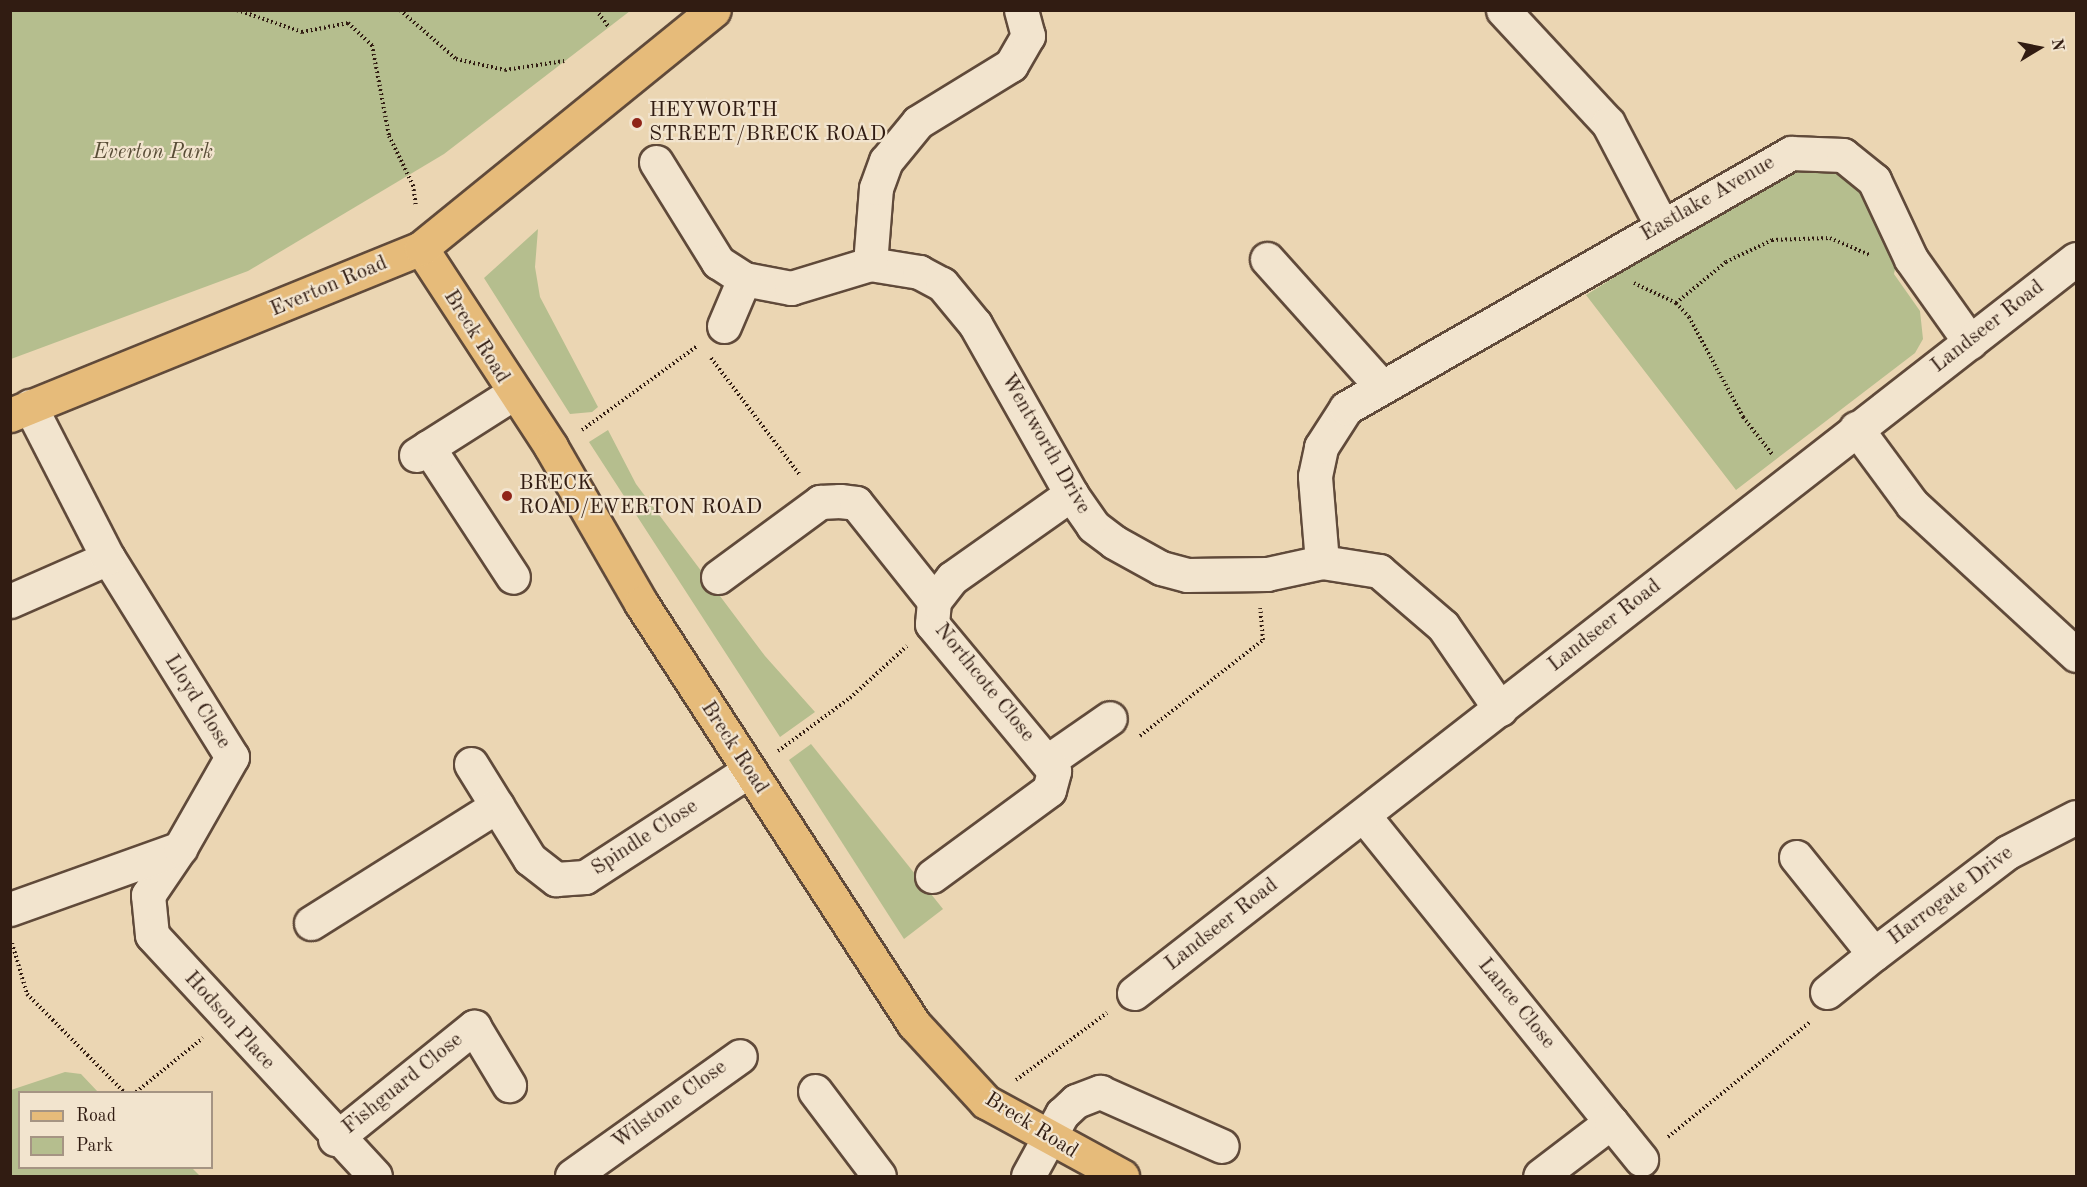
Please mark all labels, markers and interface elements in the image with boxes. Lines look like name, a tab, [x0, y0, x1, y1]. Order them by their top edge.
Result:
north arrow	[2009, 18, 2069, 78]
text: N	[2048, 37, 2066, 52]
place label: HEYWORTH STREET/BRECK ROAD	[649, 98, 886, 148]
marker: HEYWORTH STREET/BRECK ROAD	[630, 116, 644, 130]
park label: Everton Park	[93, 140, 213, 166]
street label: Eastlake Avenue	[1637, 150, 1779, 248]
street label: Everton Road	[267, 251, 391, 323]
street label: Landseer Road	[1926, 275, 2050, 379]
street label: Breck Road	[437, 286, 515, 388]
street label: Wentworth Drive	[995, 369, 1095, 519]
place label: BRECK ROAD/EVERTON ROAD	[519, 471, 762, 521]
marker: BRECK ROAD/EVERTON ROAD	[500, 489, 514, 503]
street label: Landseer Road	[1543, 574, 1667, 678]
street label: Northcote Close	[928, 619, 1040, 747]
street label: Lloyd Close	[158, 650, 236, 754]
street label: Breck Road	[695, 697, 773, 799]
street label: Spindle Close	[587, 794, 703, 882]
street label: Harrogate Drive	[1884, 841, 2018, 951]
street label: Landseer Road	[1160, 873, 1284, 977]
street label: Lance Close	[1472, 954, 1560, 1054]
street label: Hodson Place	[178, 967, 280, 1075]
street label: Fishguard Close	[338, 1028, 468, 1140]
street label: Wilstone Close	[608, 1055, 732, 1155]
street label: Breck Road	[980, 1087, 1082, 1165]
legend	[18, 1091, 213, 1169]
text: Road	[76, 1107, 116, 1125]
text: Park	[76, 1137, 113, 1155]

